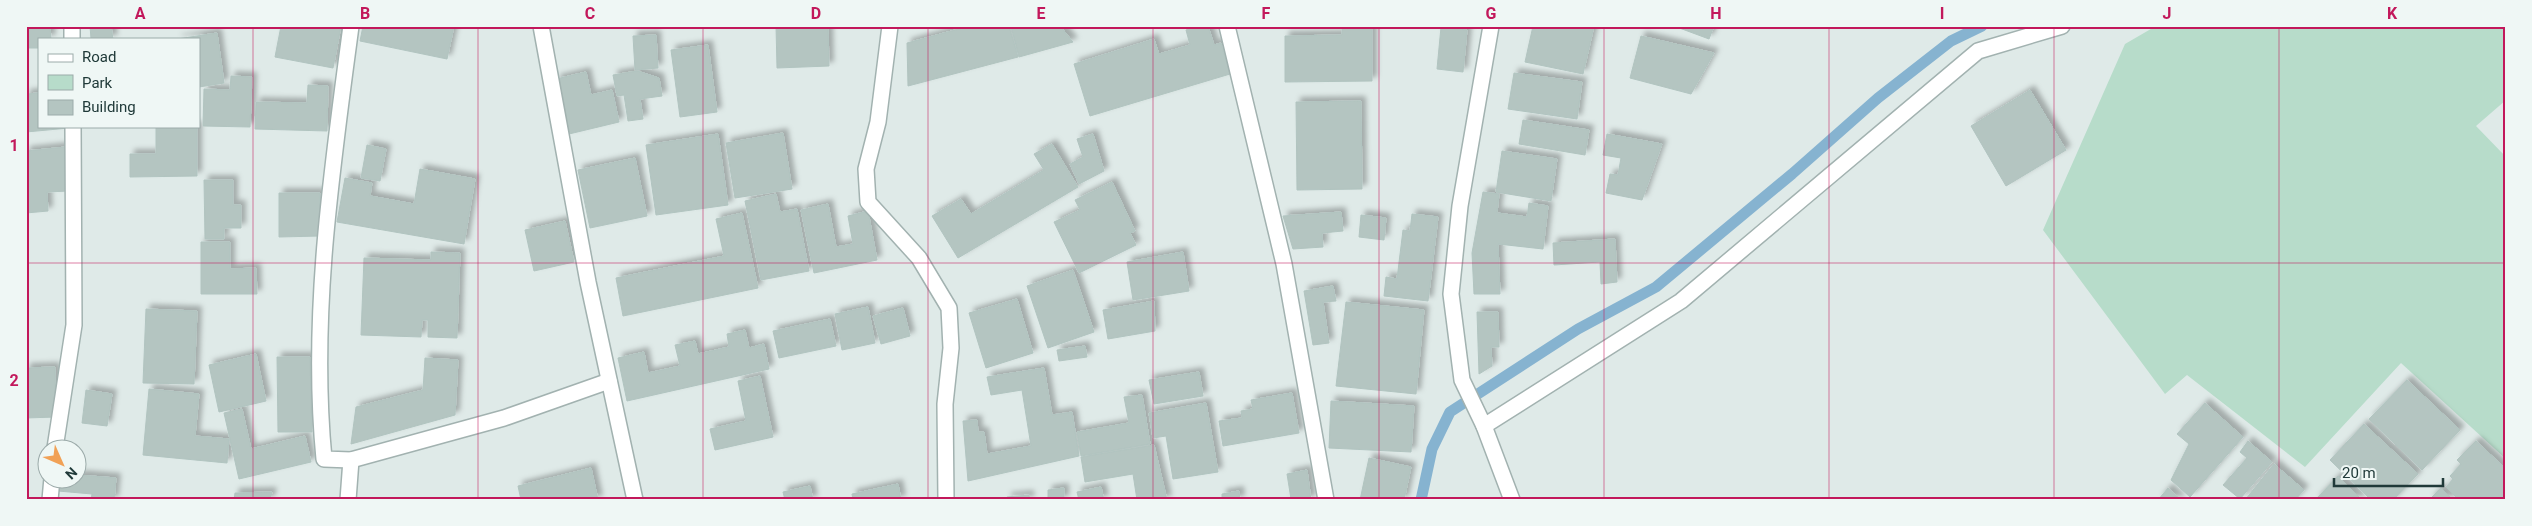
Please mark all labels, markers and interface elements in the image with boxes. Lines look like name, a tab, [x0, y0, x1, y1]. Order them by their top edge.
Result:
text: A	[135, 4, 146, 23]
text: B	[360, 4, 370, 23]
text: C	[585, 4, 595, 23]
text: D	[811, 4, 821, 23]
text: E	[1037, 4, 1046, 23]
text: F	[1262, 4, 1271, 23]
text: G	[1486, 4, 1497, 23]
text: H	[1710, 4, 1722, 23]
text: I	[1940, 4, 1944, 23]
text: J	[2163, 4, 2171, 23]
text: K	[2387, 4, 2398, 23]
legend	[38, 38, 200, 128]
text: Road	[82, 48, 116, 66]
text: Park	[82, 74, 113, 92]
text: Building	[82, 98, 136, 116]
text: 1	[9, 136, 19, 155]
text: 2	[9, 371, 19, 390]
north arrow	[38, 438, 88, 488]
scale bar	[2334, 456, 2443, 488]
text: N	[62, 464, 80, 482]
text: 20 m	[2342, 464, 2376, 482]

